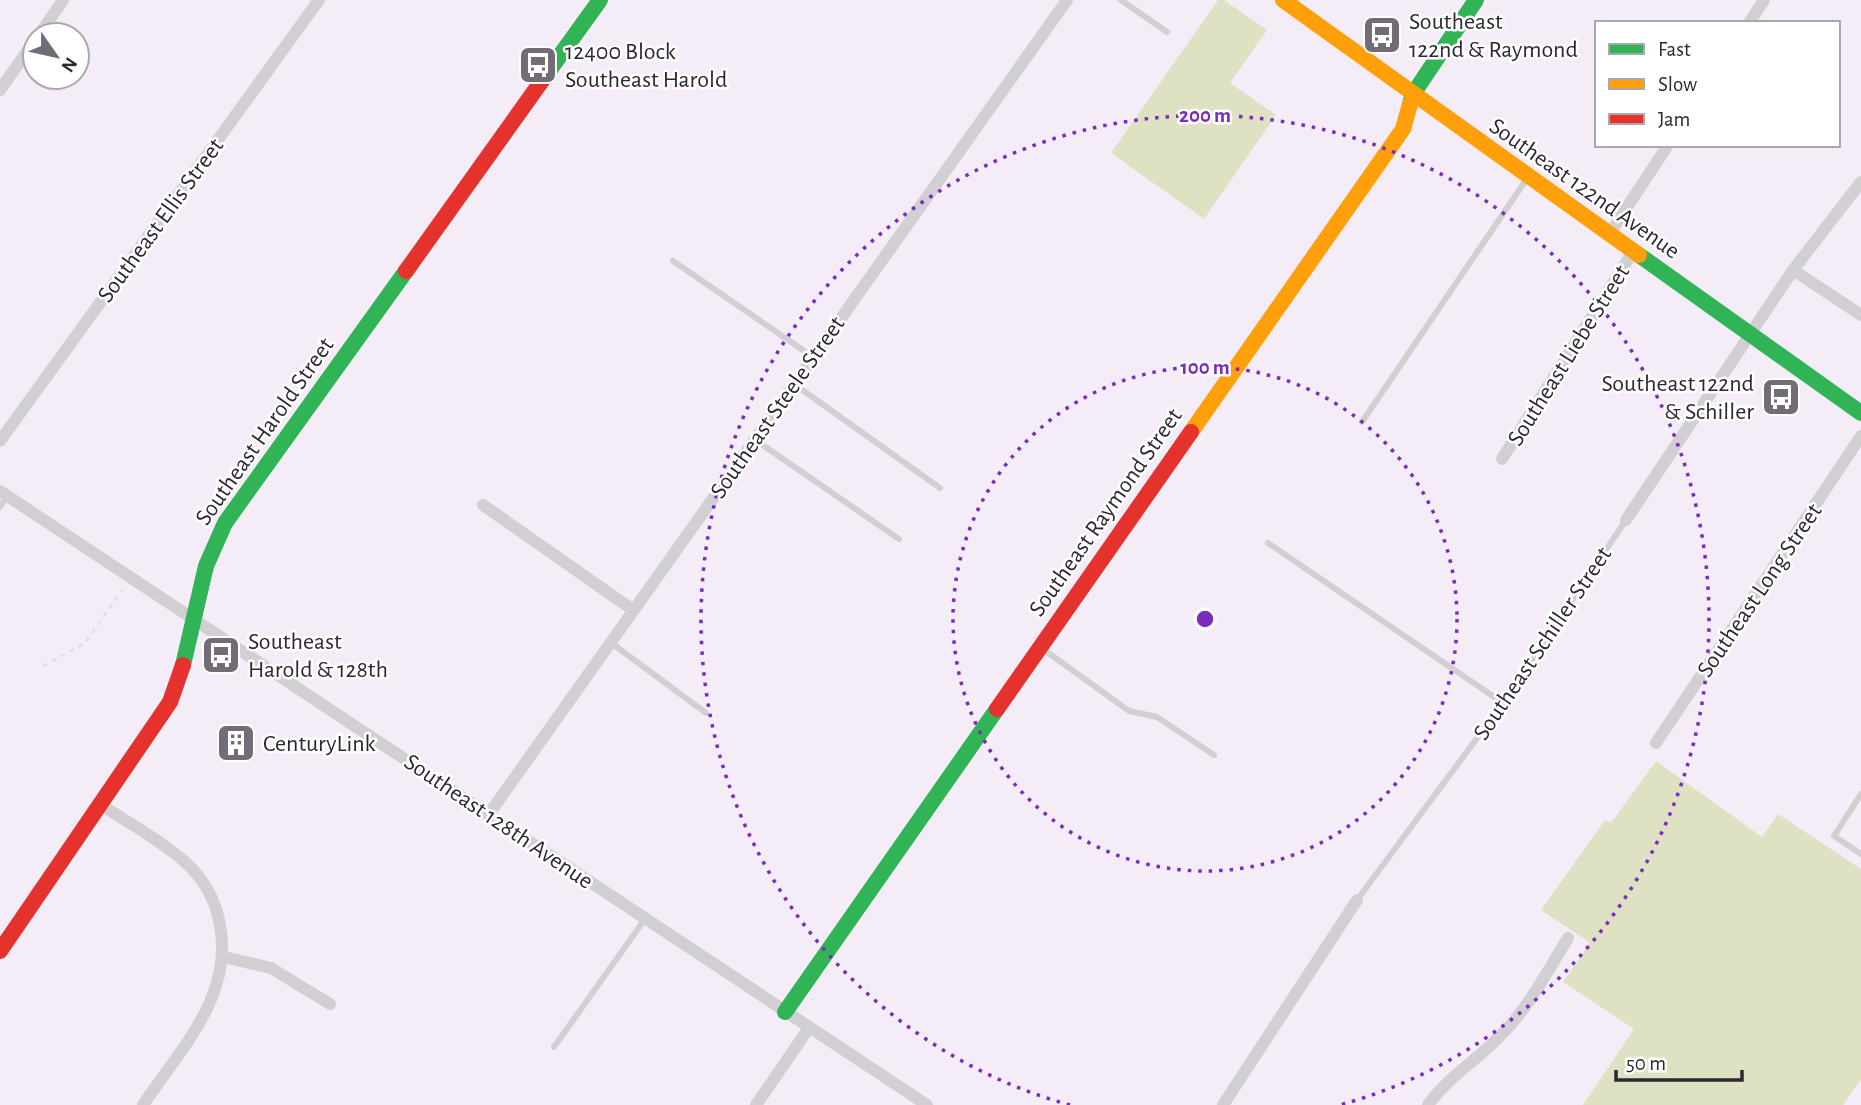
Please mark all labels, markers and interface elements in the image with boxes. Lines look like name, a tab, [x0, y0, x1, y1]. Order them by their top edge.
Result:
place label: Southeast 122nd & Raymond	[1409, 10, 1578, 62]
bus stop icon: Southeast 122nd & Raymond	[1361, 14, 1403, 56]
north arrow	[21, 21, 91, 91]
legend	[1595, 21, 1840, 147]
text: Fast	[1658, 39, 1691, 60]
place label: 12400 Block Southeast Harold	[565, 40, 727, 92]
bus stop icon: 12400 Block Southeast Harold	[517, 44, 559, 86]
text: N	[57, 54, 80, 75]
text: Slow	[1658, 74, 1697, 95]
text: 200 m	[1179, 105, 1231, 126]
text: Jam	[1658, 109, 1690, 130]
street label: Southeast 122nd Avenue	[1485, 114, 1684, 264]
street label: Southeast Ellis Street	[93, 134, 228, 307]
street label: Southeast Liebe Street	[1503, 261, 1634, 450]
street label: Southeast Steele Street	[706, 312, 850, 503]
street label: Southeast Harold Street	[191, 333, 339, 530]
text: 100 m	[1180, 357, 1230, 378]
place label: Southeast 122nd & Schiller	[1601, 372, 1754, 424]
bus stop icon: Southeast 122nd & Schiller	[1760, 376, 1802, 418]
street label: Southeast Raymond Street	[1025, 404, 1187, 621]
street label: Southeast Long Street	[1693, 499, 1827, 682]
street label: Southeast Schiller Street	[1469, 542, 1616, 744]
centre of rings	[1193, 607, 1217, 631]
place label: Southeast Harold & 128th	[248, 630, 388, 682]
bus stop icon: Southeast Harold & 128th	[200, 634, 242, 676]
building icon: CenturyLink	[215, 722, 257, 764]
place label: CenturyLink	[263, 732, 376, 756]
street label: Southeast 128th Avenue	[400, 750, 597, 894]
scale bar	[1616, 1038, 1742, 1082]
text: 50 m	[1626, 1053, 1666, 1074]

